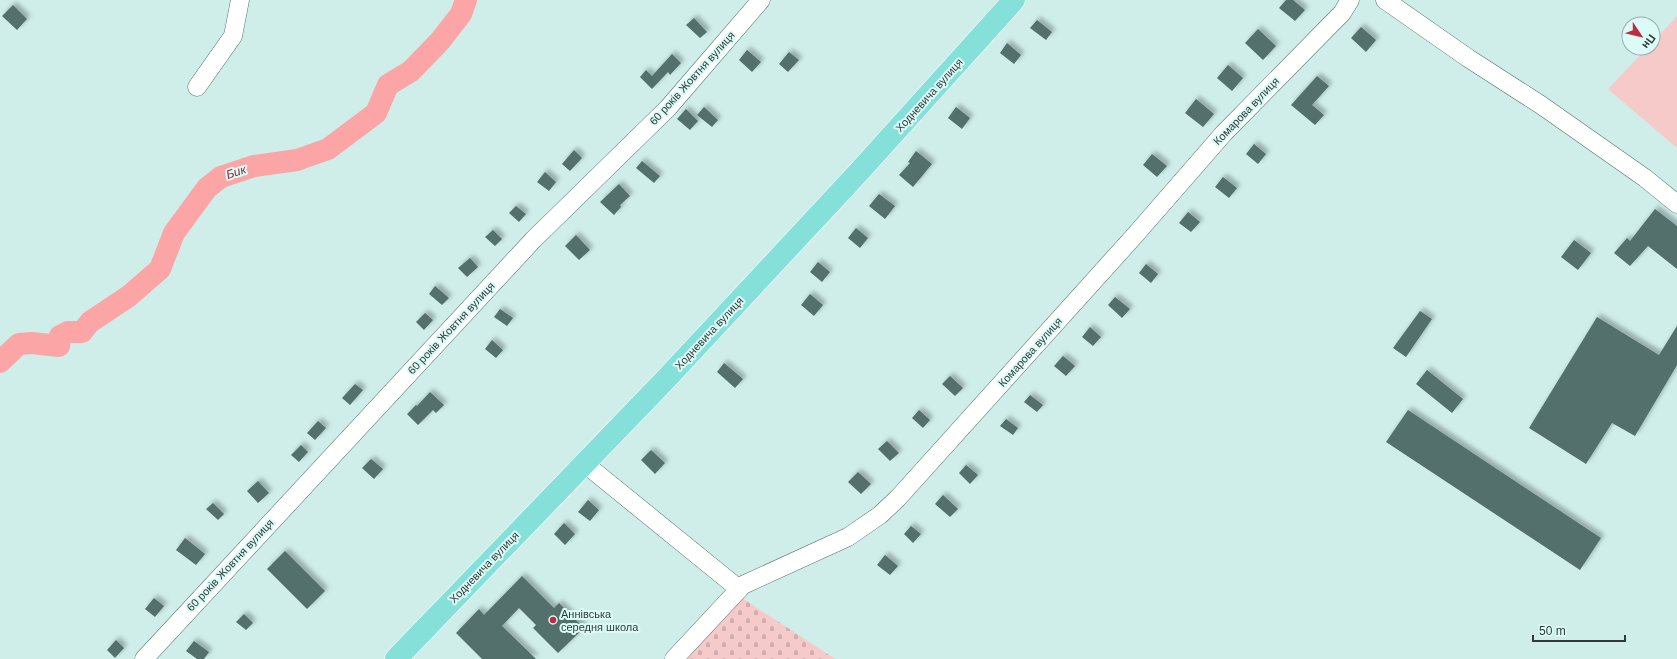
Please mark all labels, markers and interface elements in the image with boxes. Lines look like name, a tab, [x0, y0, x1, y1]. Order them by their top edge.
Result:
north arrow	[1621, 16, 1661, 56]
street label: 60 років Жовтня вулиця	[647, 29, 737, 127]
text: Пн	[1640, 32, 1658, 51]
street label: Ходневича вулиця	[893, 56, 965, 134]
street label: Комарова вулиця	[1211, 75, 1281, 147]
water label: Бик	[224, 162, 249, 182]
street label: 60 років Жовтня вулиця	[405, 280, 497, 376]
street label: Ходневича вулиця	[672, 294, 746, 372]
street label: Комарова вулиця	[996, 315, 1064, 389]
street label: 60 років Жовтня вулиця	[184, 517, 276, 613]
street label: Ходневича вулиця	[447, 529, 521, 605]
place label: Аннівська середня школа	[561, 608, 639, 633]
marker: Аннівська середня школа	[548, 615, 558, 625]
scale bar	[1533, 617, 1625, 643]
text: 50 m	[1539, 624, 1566, 638]

